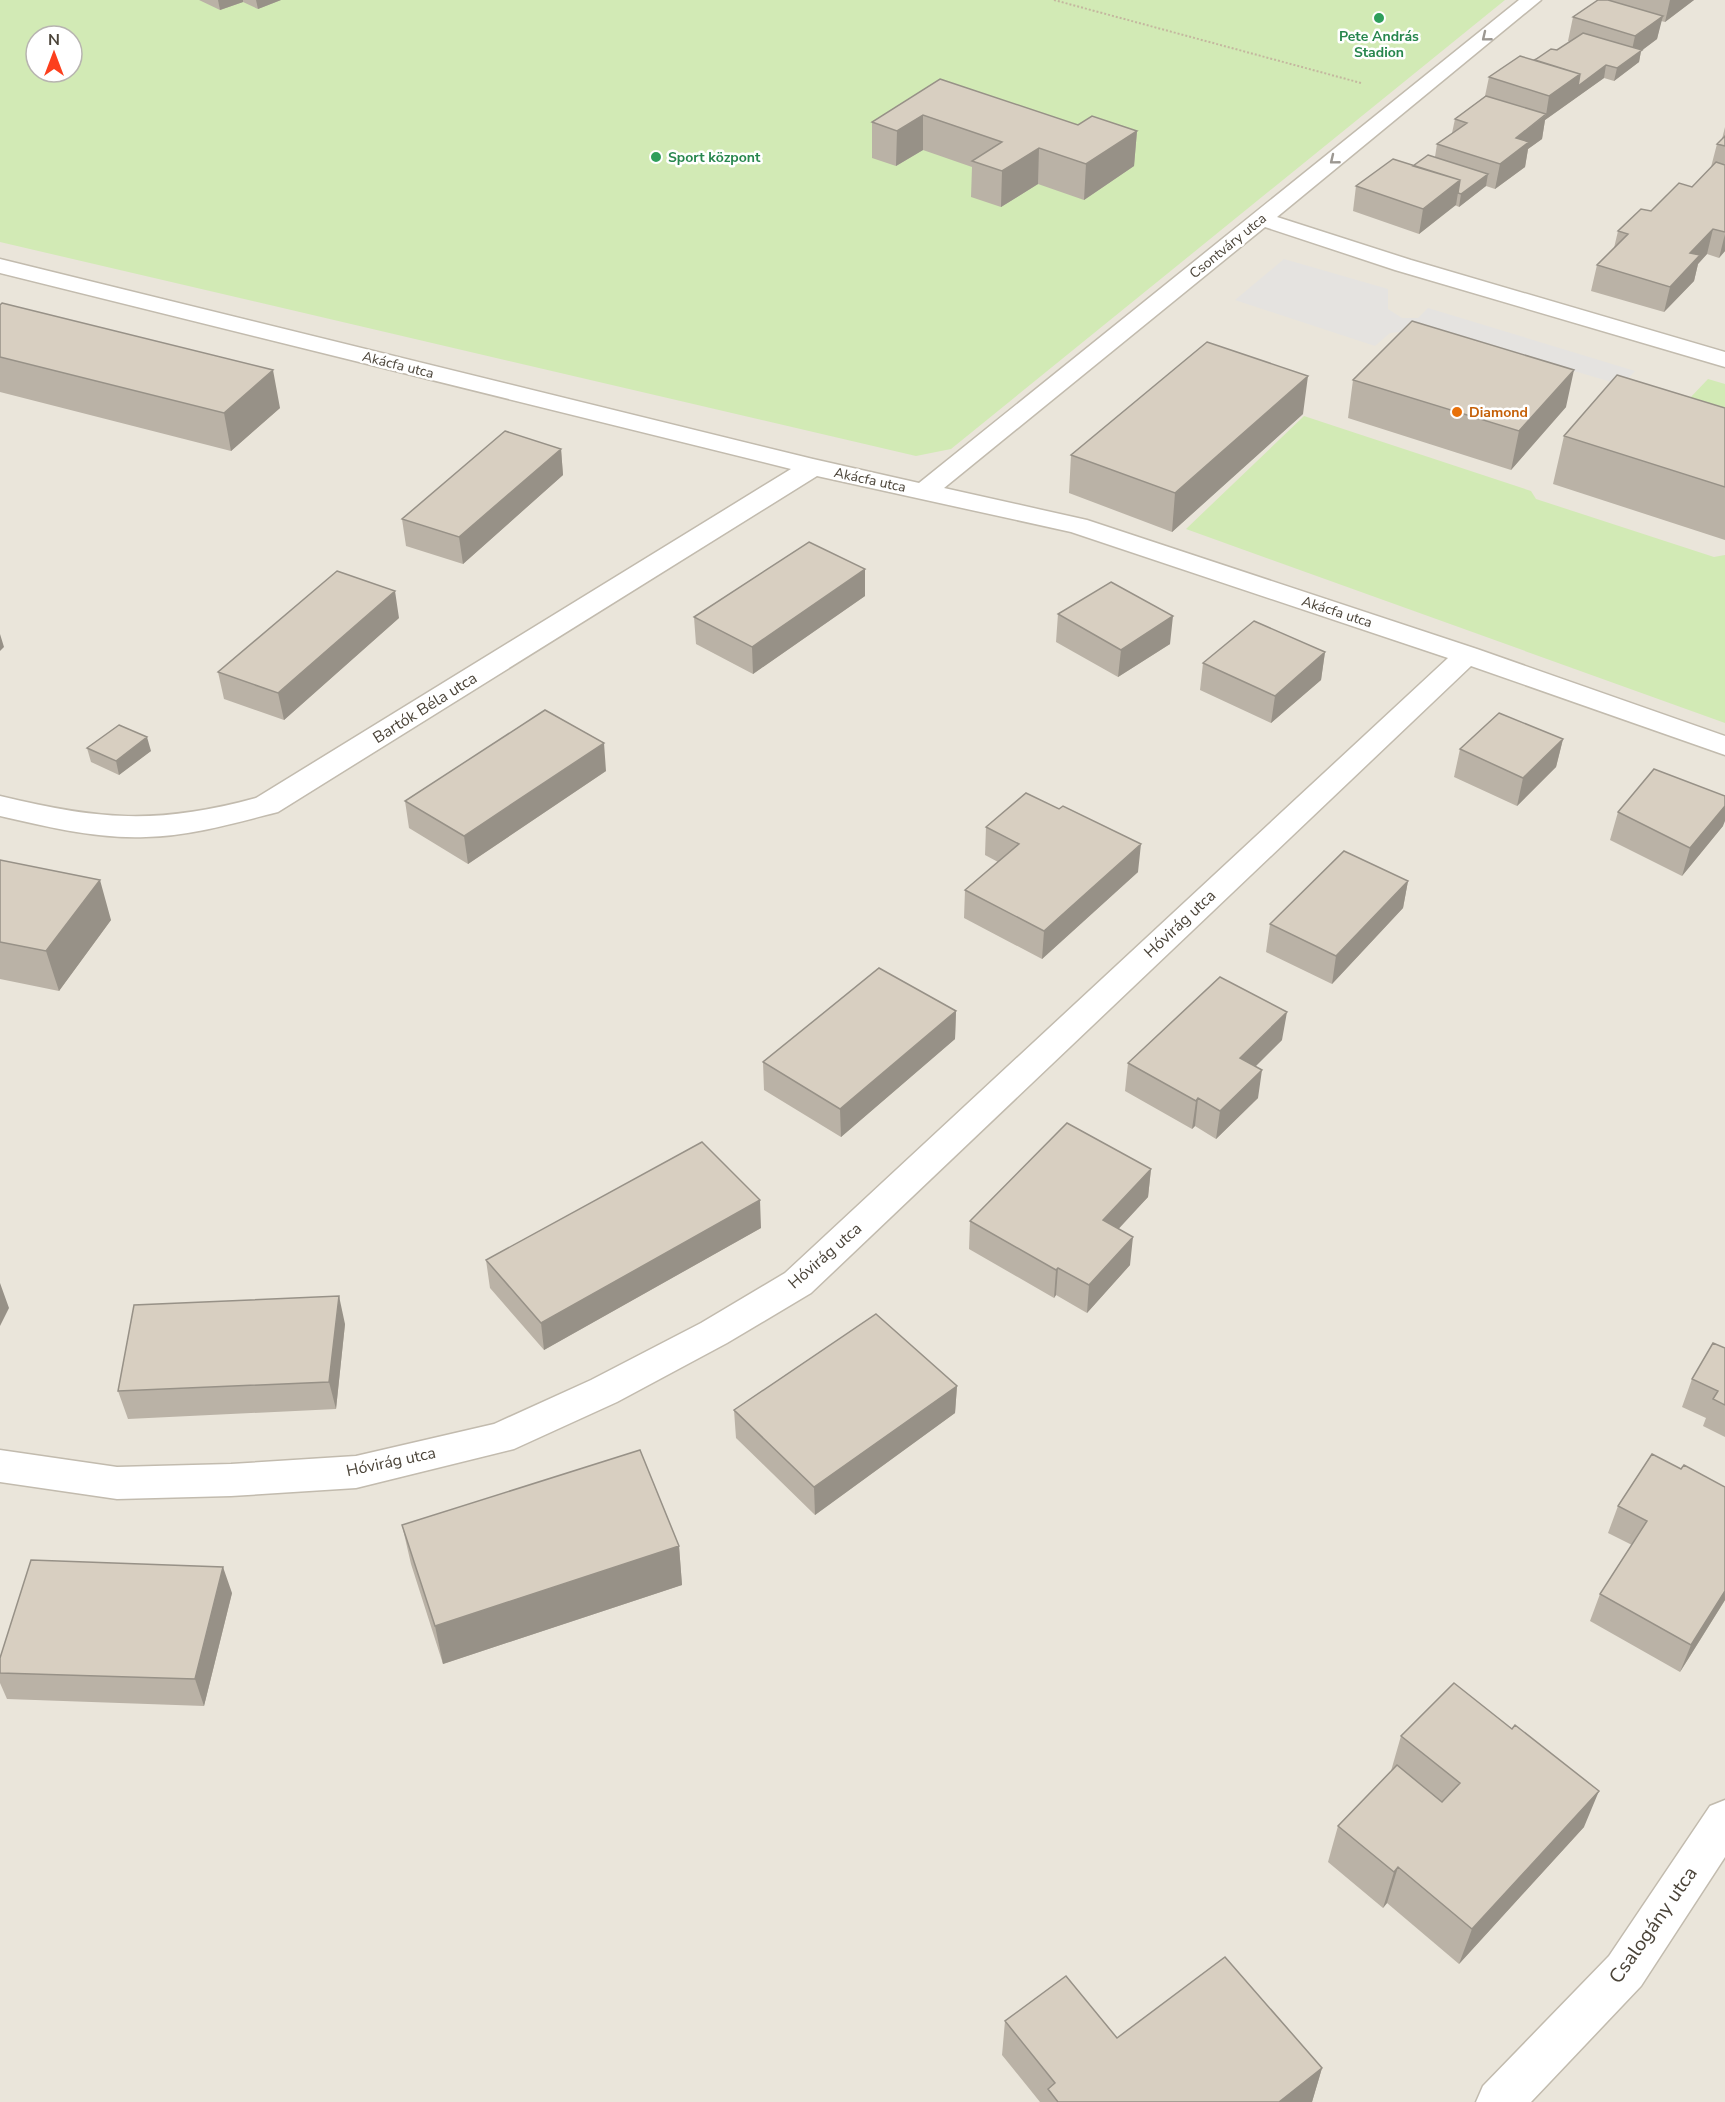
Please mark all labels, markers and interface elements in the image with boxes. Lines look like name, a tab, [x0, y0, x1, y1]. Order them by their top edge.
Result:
marker: Pete András Stadion	[1372, 11, 1386, 25]
north arrow	[24, 24, 84, 84]
place label: Pete András Stadion	[1339, 27, 1419, 62]
text: N	[48, 29, 60, 51]
one-way arrow	[1482, 30, 1493, 41]
place label: Sport központ	[668, 148, 761, 167]
marker: Sport központ	[649, 150, 663, 164]
one-way arrow	[1330, 153, 1341, 164]
street label: Csontváry utca	[1185, 209, 1271, 283]
street label: Akácfa utca	[360, 347, 436, 383]
place label: Diamond	[1469, 403, 1528, 422]
marker: Diamond	[1450, 405, 1464, 419]
street label: Akácfa utca	[832, 463, 908, 497]
street label: Akácfa utca	[1299, 592, 1375, 632]
street label: Bartók Béla utca	[369, 667, 481, 749]
street label: Hóvirág utca	[1139, 885, 1221, 963]
street label: Hóvirág utca	[784, 1218, 866, 1294]
street label: Hóvirág utca	[344, 1442, 438, 1482]
street label: Csalogány utca	[1603, 1861, 1703, 1989]

